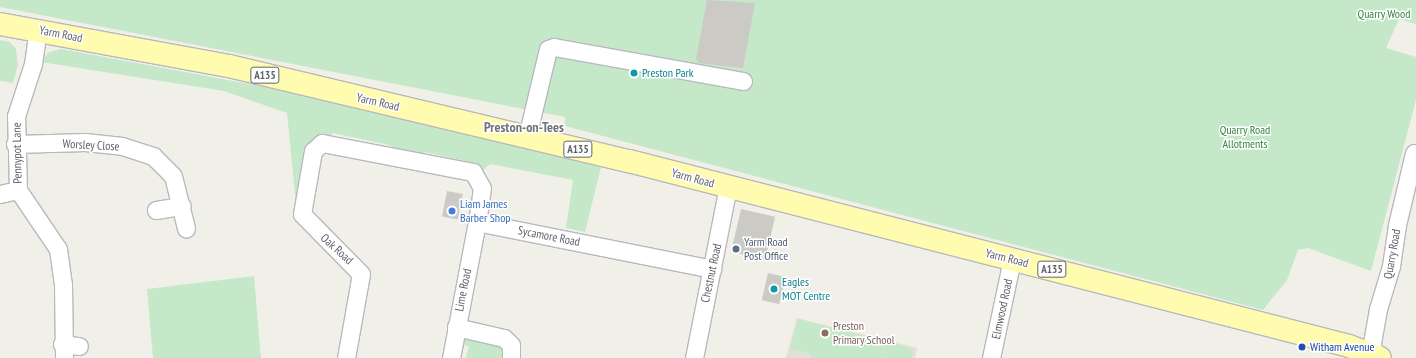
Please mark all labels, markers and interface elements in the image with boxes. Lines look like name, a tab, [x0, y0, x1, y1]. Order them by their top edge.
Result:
park label: Quarry Wood	[1357, 7, 1411, 21]
street label: Yarm Road	[38, 23, 84, 45]
road number: A135	[250, 66, 280, 84]
place label: Preston Park	[642, 66, 693, 80]
marker: Preston Park	[629, 68, 639, 78]
street label: Yarm Road	[355, 90, 401, 114]
district label: Preston-on-Tees	[484, 119, 564, 135]
street label: Pennypot Lane	[9, 122, 25, 184]
park label: Quarry Road Allotments	[1220, 123, 1270, 151]
street label: Worsley Close	[62, 136, 120, 154]
road number: A135	[563, 140, 593, 158]
street label: Yarm Road	[670, 165, 716, 191]
place label: Liam James Barber Shop	[460, 197, 511, 225]
marker: Liam James Barber Shop	[447, 206, 457, 216]
street label: Sycamore Road	[517, 223, 581, 249]
street label: Quarry Road	[1381, 228, 1403, 280]
street label: Oak Road	[318, 231, 356, 267]
place label: Yarm Road Post Office	[744, 235, 788, 263]
street label: Chestnut Road	[698, 242, 724, 304]
marker: Yarm Road Post Office	[731, 244, 741, 254]
street label: Yarm Road	[984, 246, 1030, 270]
road number: A135	[1037, 260, 1067, 278]
street label: Lime Road	[452, 267, 474, 313]
place label: Eagles MOT Centre	[782, 275, 831, 303]
street label: Elmwood Road	[989, 278, 1015, 340]
marker: Eagles MOT Centre	[769, 284, 779, 294]
place label: Preston Primary School	[833, 319, 895, 347]
marker: Preston Primary School	[820, 328, 830, 338]
place label: Witham Avenue	[1310, 340, 1375, 354]
marker: Witham Avenue	[1297, 342, 1307, 352]

